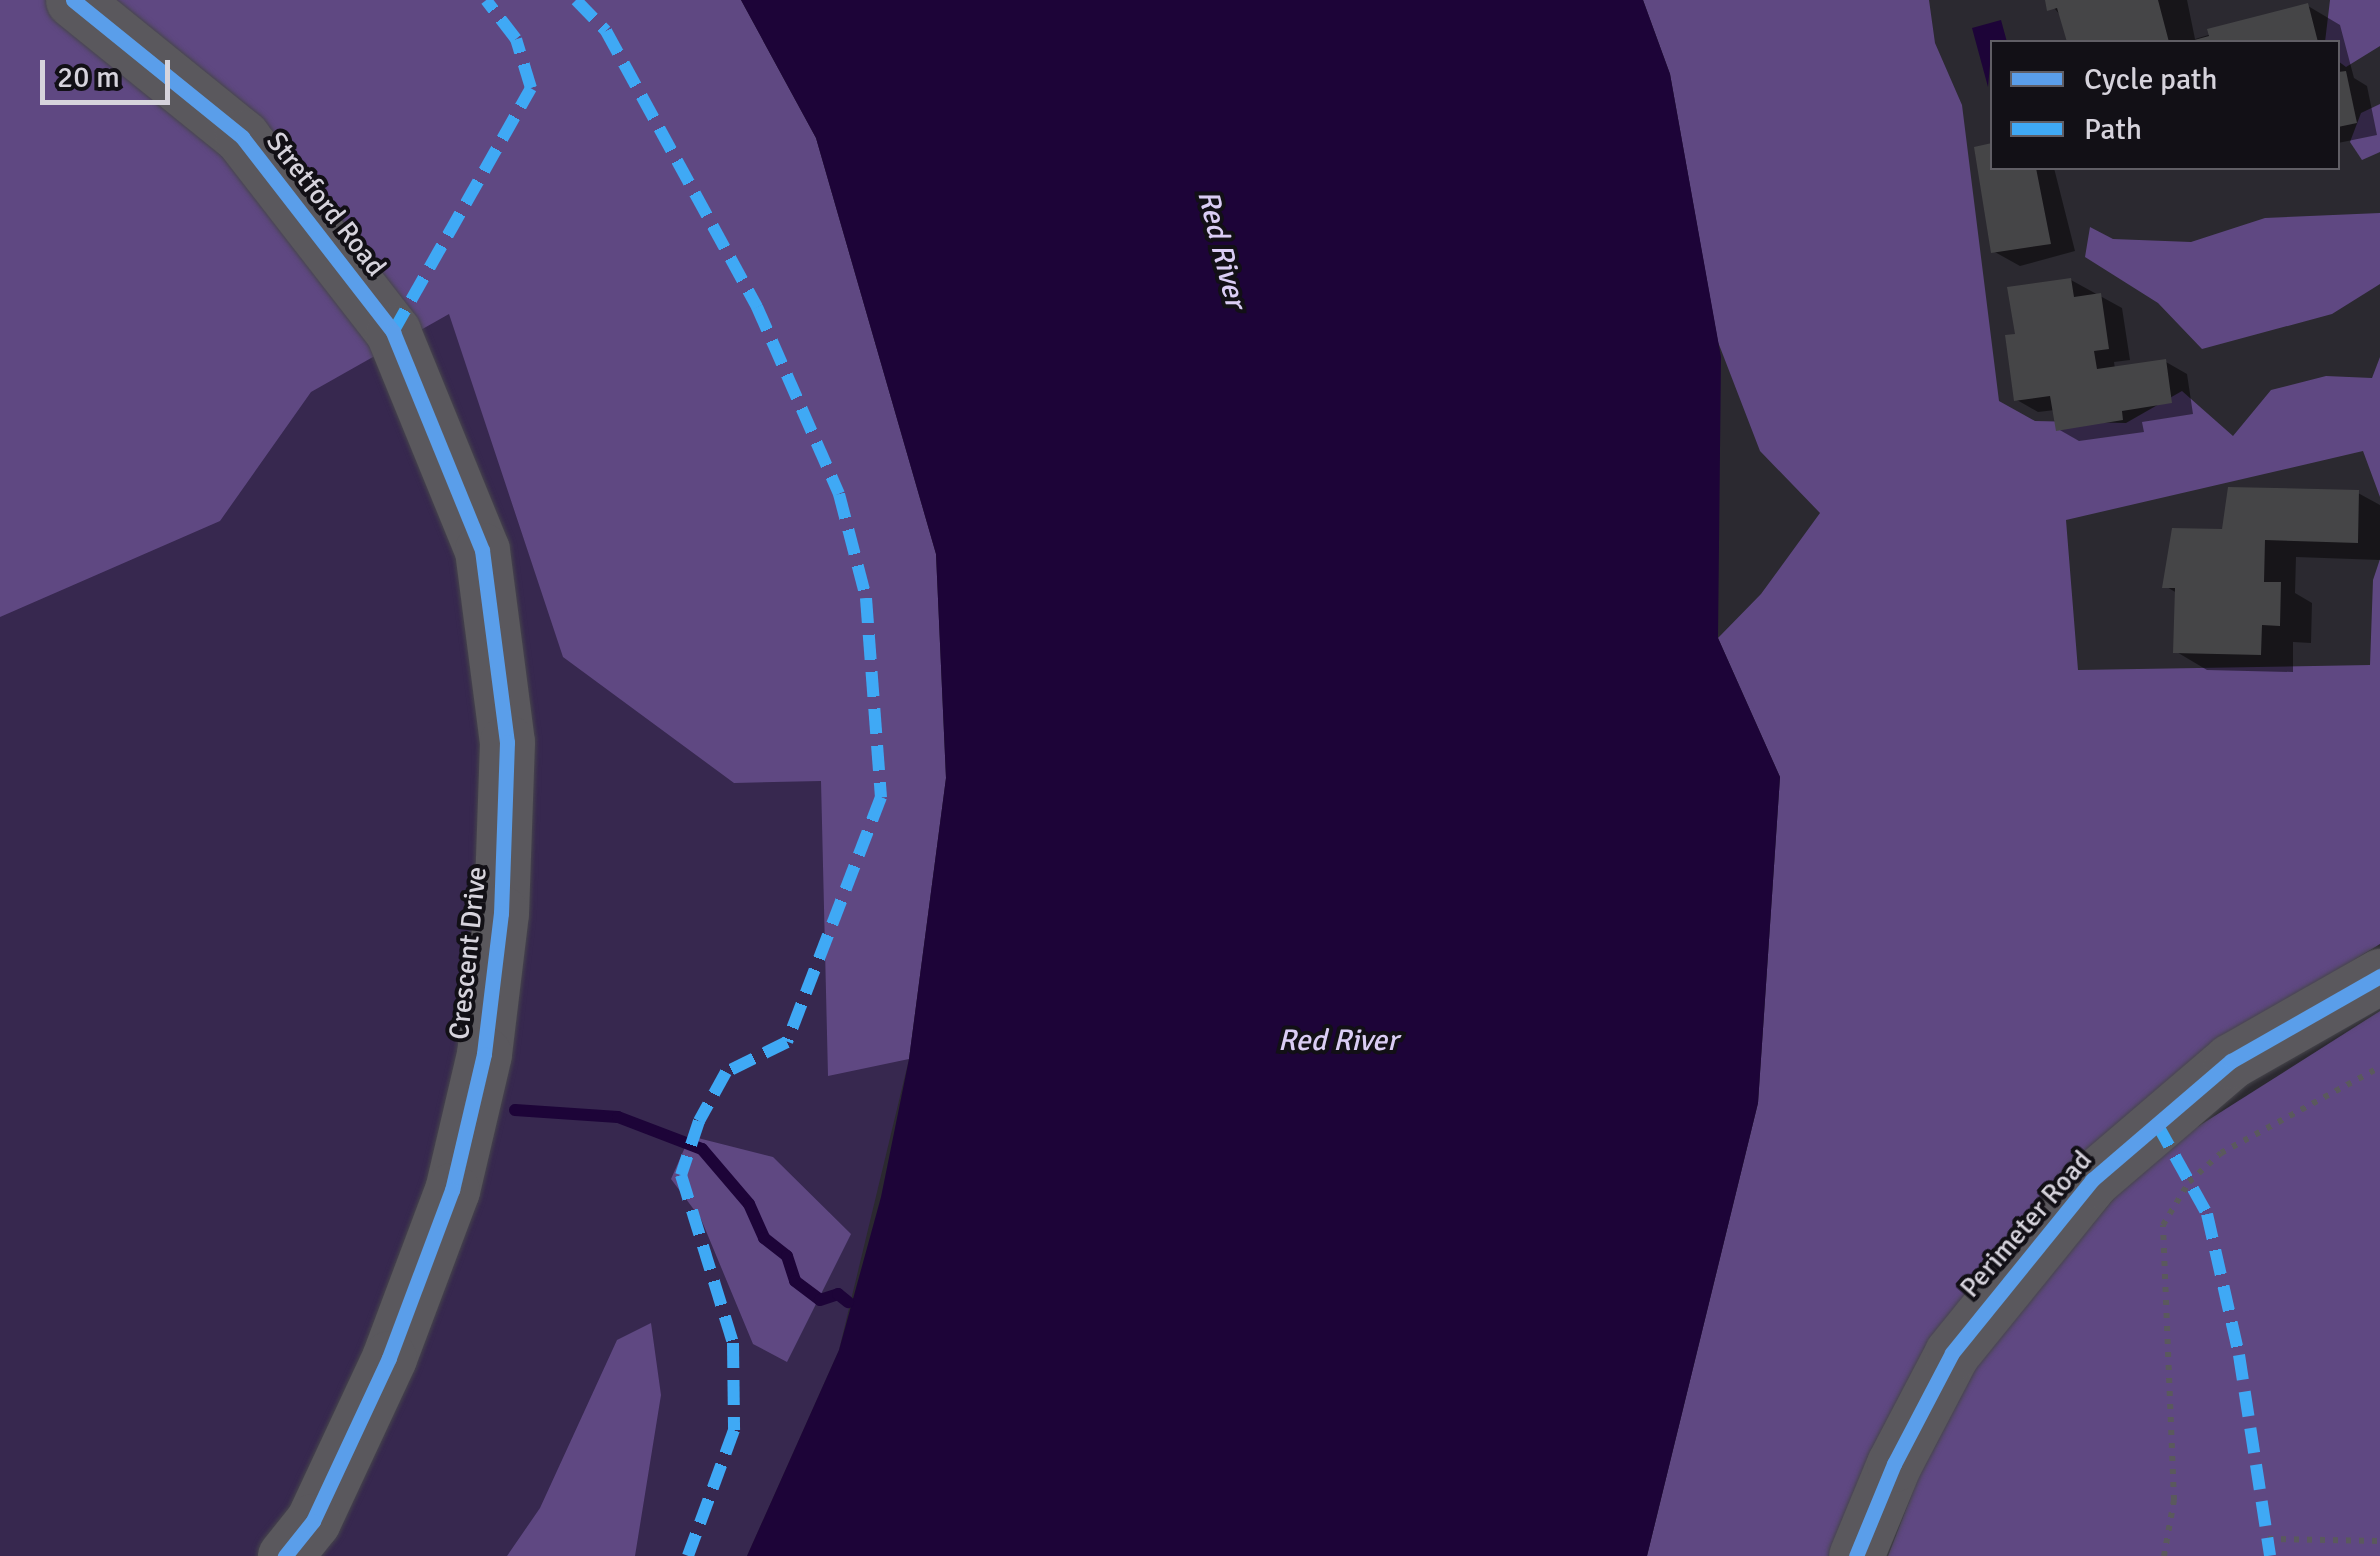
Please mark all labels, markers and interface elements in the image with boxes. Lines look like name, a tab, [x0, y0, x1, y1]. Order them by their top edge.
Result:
scale bar	[45, 40, 175, 102]
legend	[1990, 40, 2340, 170]
text: 20 m	[57, 59, 120, 96]
text: Cycle path	[2084, 61, 2218, 98]
text: Path	[2084, 111, 2142, 148]
street label: Stretford Road	[259, 125, 393, 283]
water label: Red River	[1189, 186, 1253, 312]
street label: Crescent Drive	[442, 865, 494, 1041]
water label: Red River	[1278, 1023, 1398, 1059]
street label: Perimeter Road	[1953, 1144, 2099, 1304]

